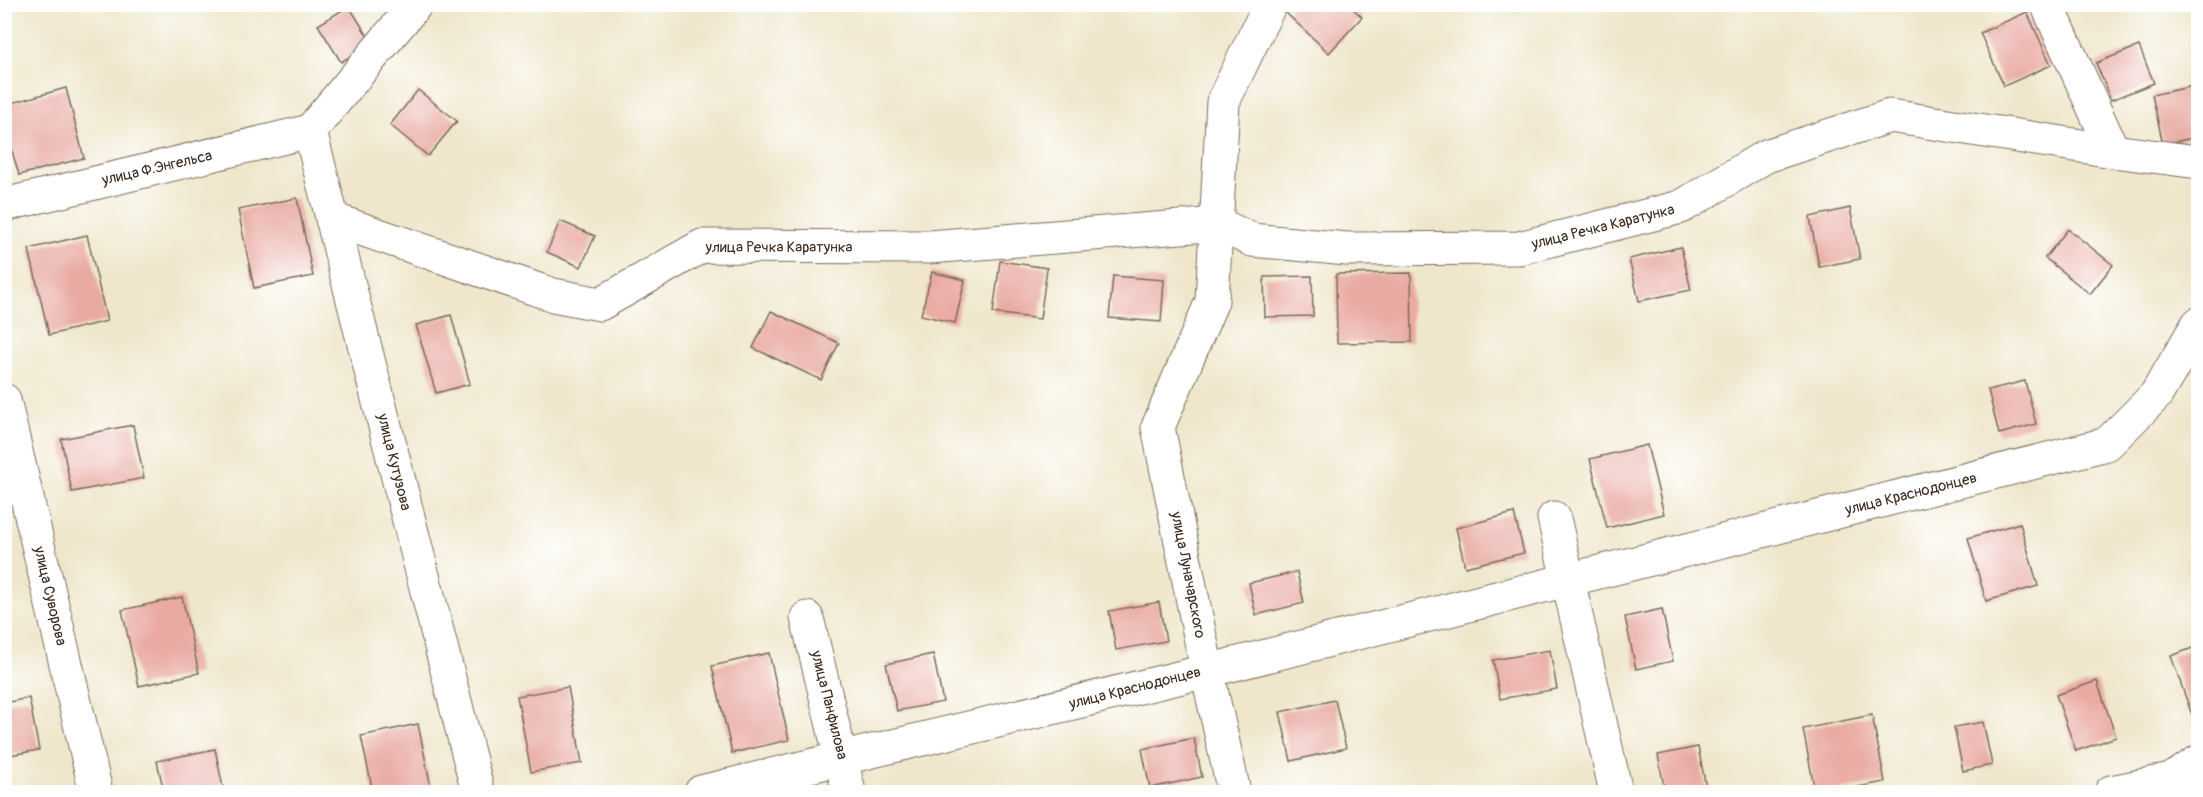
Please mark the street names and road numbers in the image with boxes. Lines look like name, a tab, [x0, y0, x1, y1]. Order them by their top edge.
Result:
street label: улица Ф.Энгельса	[99, 146, 214, 190]
street label: улица Речка Каратунка	[1529, 200, 1677, 254]
street label: улица Речка Каратунка	[705, 238, 852, 257]
street label: улица Кутузова	[373, 411, 415, 512]
street label: улица Краснодонцев	[1842, 468, 1979, 520]
street label: улица Луначарского	[1166, 509, 1210, 640]
street label: улица Суворова	[29, 544, 71, 647]
street label: улица Панфилова	[806, 648, 852, 761]
street label: улица Краснодонцев	[1066, 662, 1203, 714]

